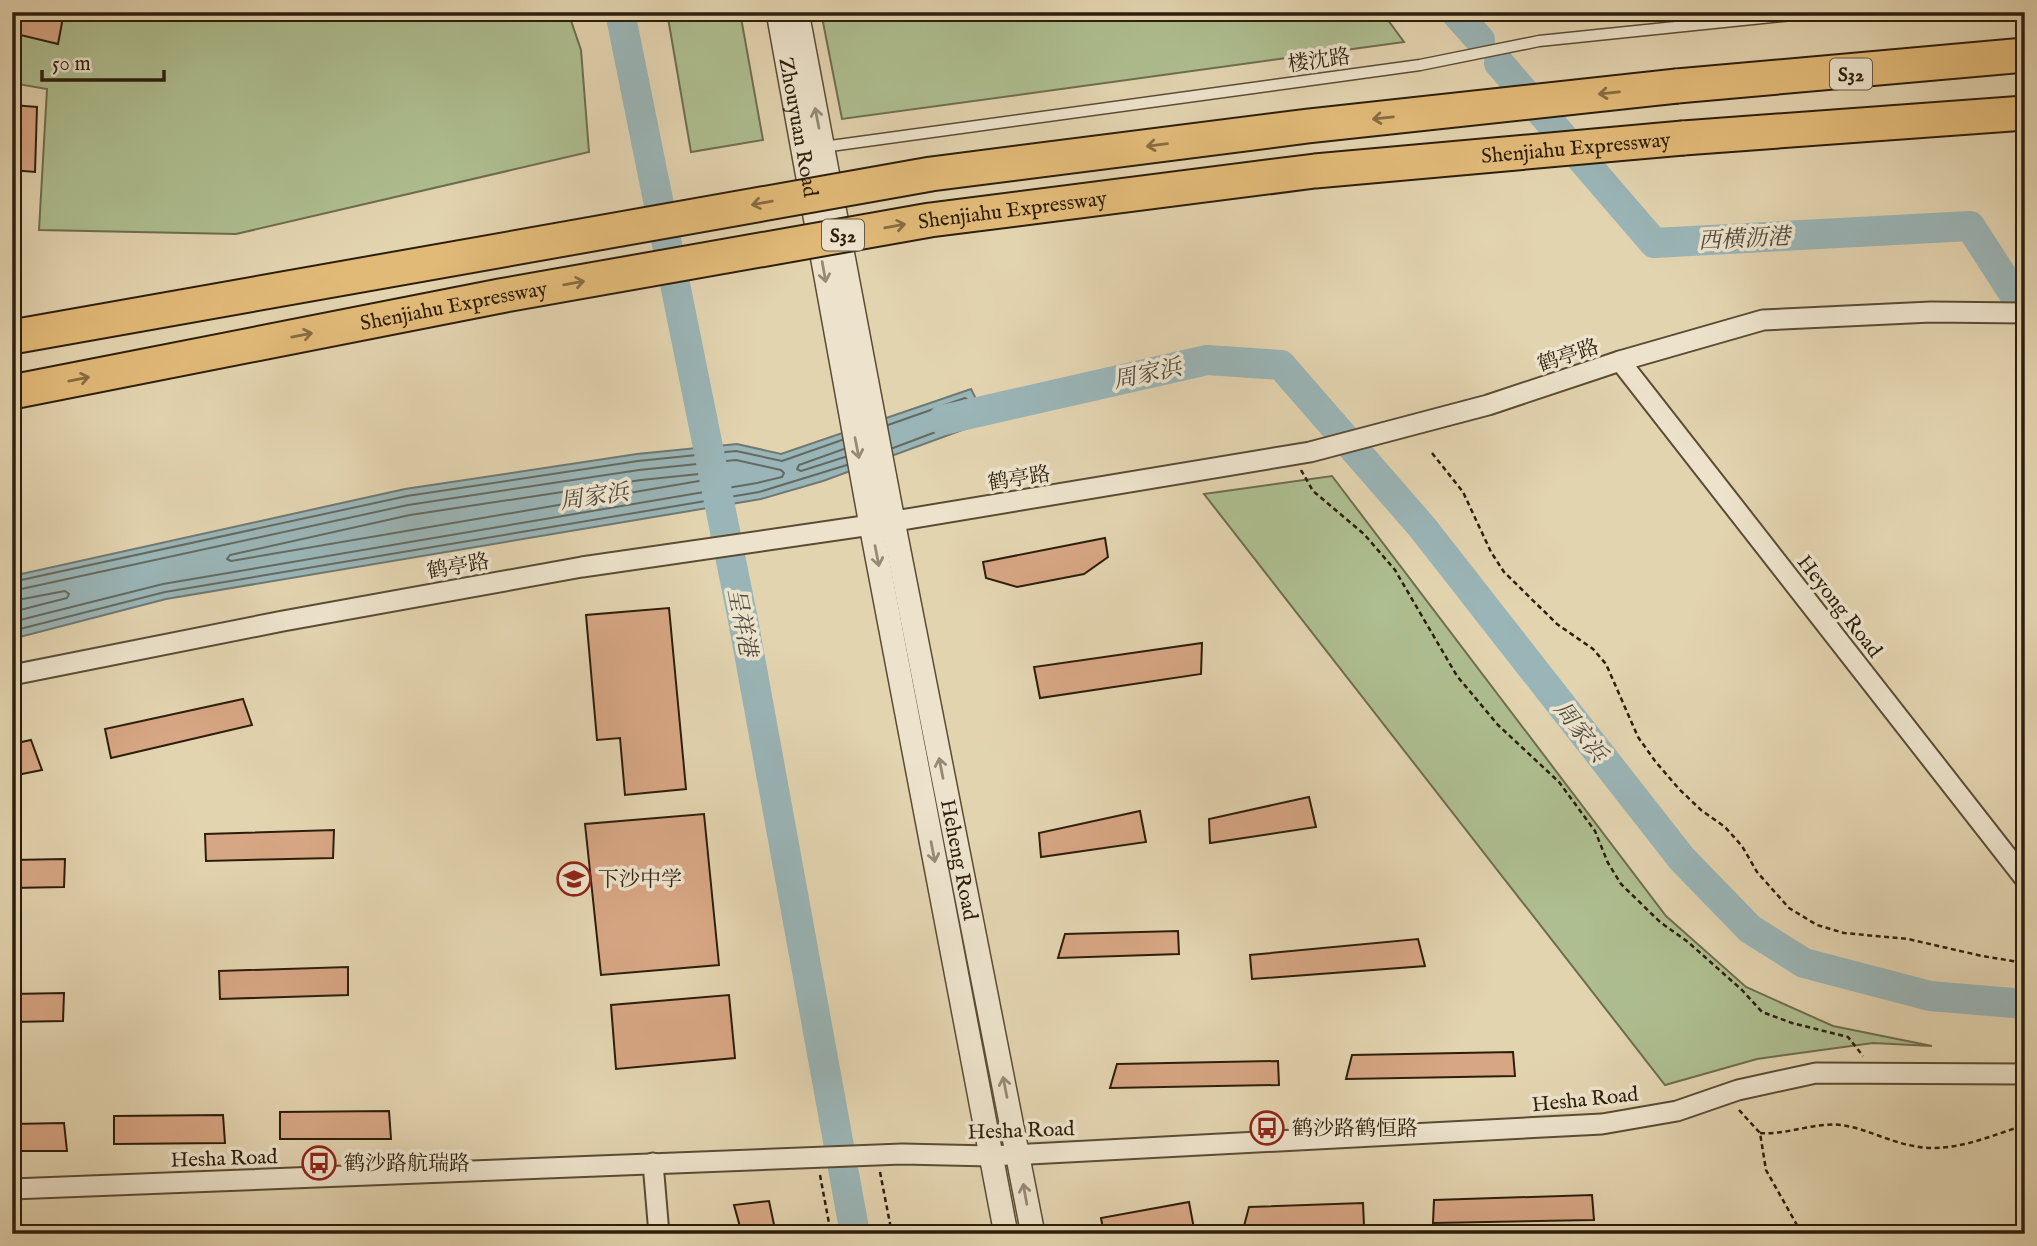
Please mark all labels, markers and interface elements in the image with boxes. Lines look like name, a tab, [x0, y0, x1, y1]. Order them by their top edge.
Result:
scale bar	[42, 38, 164, 82]
street label: 楼沈路	[1286, 44, 1352, 79]
text: 50 m	[52, 51, 91, 78]
street label: Zhouyuan Road	[771, 55, 823, 200]
road number: S32	[1830, 58, 1872, 90]
one-way arrow	[1598, 87, 1621, 100]
one-way arrow	[809, 107, 823, 129]
one-way arrow	[1372, 111, 1395, 124]
street label: Shenjiahu Expressway	[1480, 127, 1673, 171]
one-way arrow	[1146, 139, 1169, 152]
street label: Shenjiahu Expressway	[916, 186, 1109, 237]
one-way arrow	[752, 197, 774, 211]
road number: S32	[822, 219, 864, 250]
one-way arrow	[883, 219, 905, 233]
water label: 西横沥港	[1697, 222, 1794, 256]
one-way arrow	[818, 261, 831, 283]
street label: Shenjiahu Expressway	[358, 276, 550, 338]
one-way arrow	[562, 276, 585, 289]
one-way arrow	[290, 327, 313, 341]
street label: 鹤亭路	[1534, 334, 1603, 379]
water label: 周家浜	[1111, 353, 1186, 396]
one-way arrow	[67, 372, 90, 385]
one-way arrow	[851, 436, 865, 459]
street label: 鹤亭路	[986, 461, 1052, 498]
water label: 周家浜	[558, 478, 632, 517]
one-way arrow	[871, 544, 884, 567]
street label: 鹤亭路	[425, 549, 492, 586]
street label: Heyong Road	[1790, 550, 1888, 664]
water label: 呈祥港	[721, 586, 763, 662]
water label: 周家浜	[1547, 696, 1614, 770]
one-way arrow	[934, 757, 948, 780]
street label: Heheng Road	[933, 797, 983, 924]
one-way arrow	[927, 840, 940, 863]
school or university icon: 下沙中学	[555, 860, 593, 898]
place label: 下沙中学	[598, 867, 682, 894]
one-way arrow	[997, 1076, 1011, 1099]
street label: Hesha Road	[1530, 1081, 1641, 1120]
bus stop icon: 鹤沙路鹤恒路	[1248, 1109, 1286, 1147]
street label: Hesha Road	[967, 1116, 1076, 1147]
place label: 鹤沙路鹤恒路	[1292, 1116, 1418, 1143]
street label: Hesha Road	[170, 1144, 279, 1175]
bus stop icon: 鹤沙路航瑞路	[300, 1144, 338, 1182]
place label: 鹤沙路航瑞路	[344, 1151, 470, 1178]
one-way arrow	[1018, 1183, 1032, 1206]

